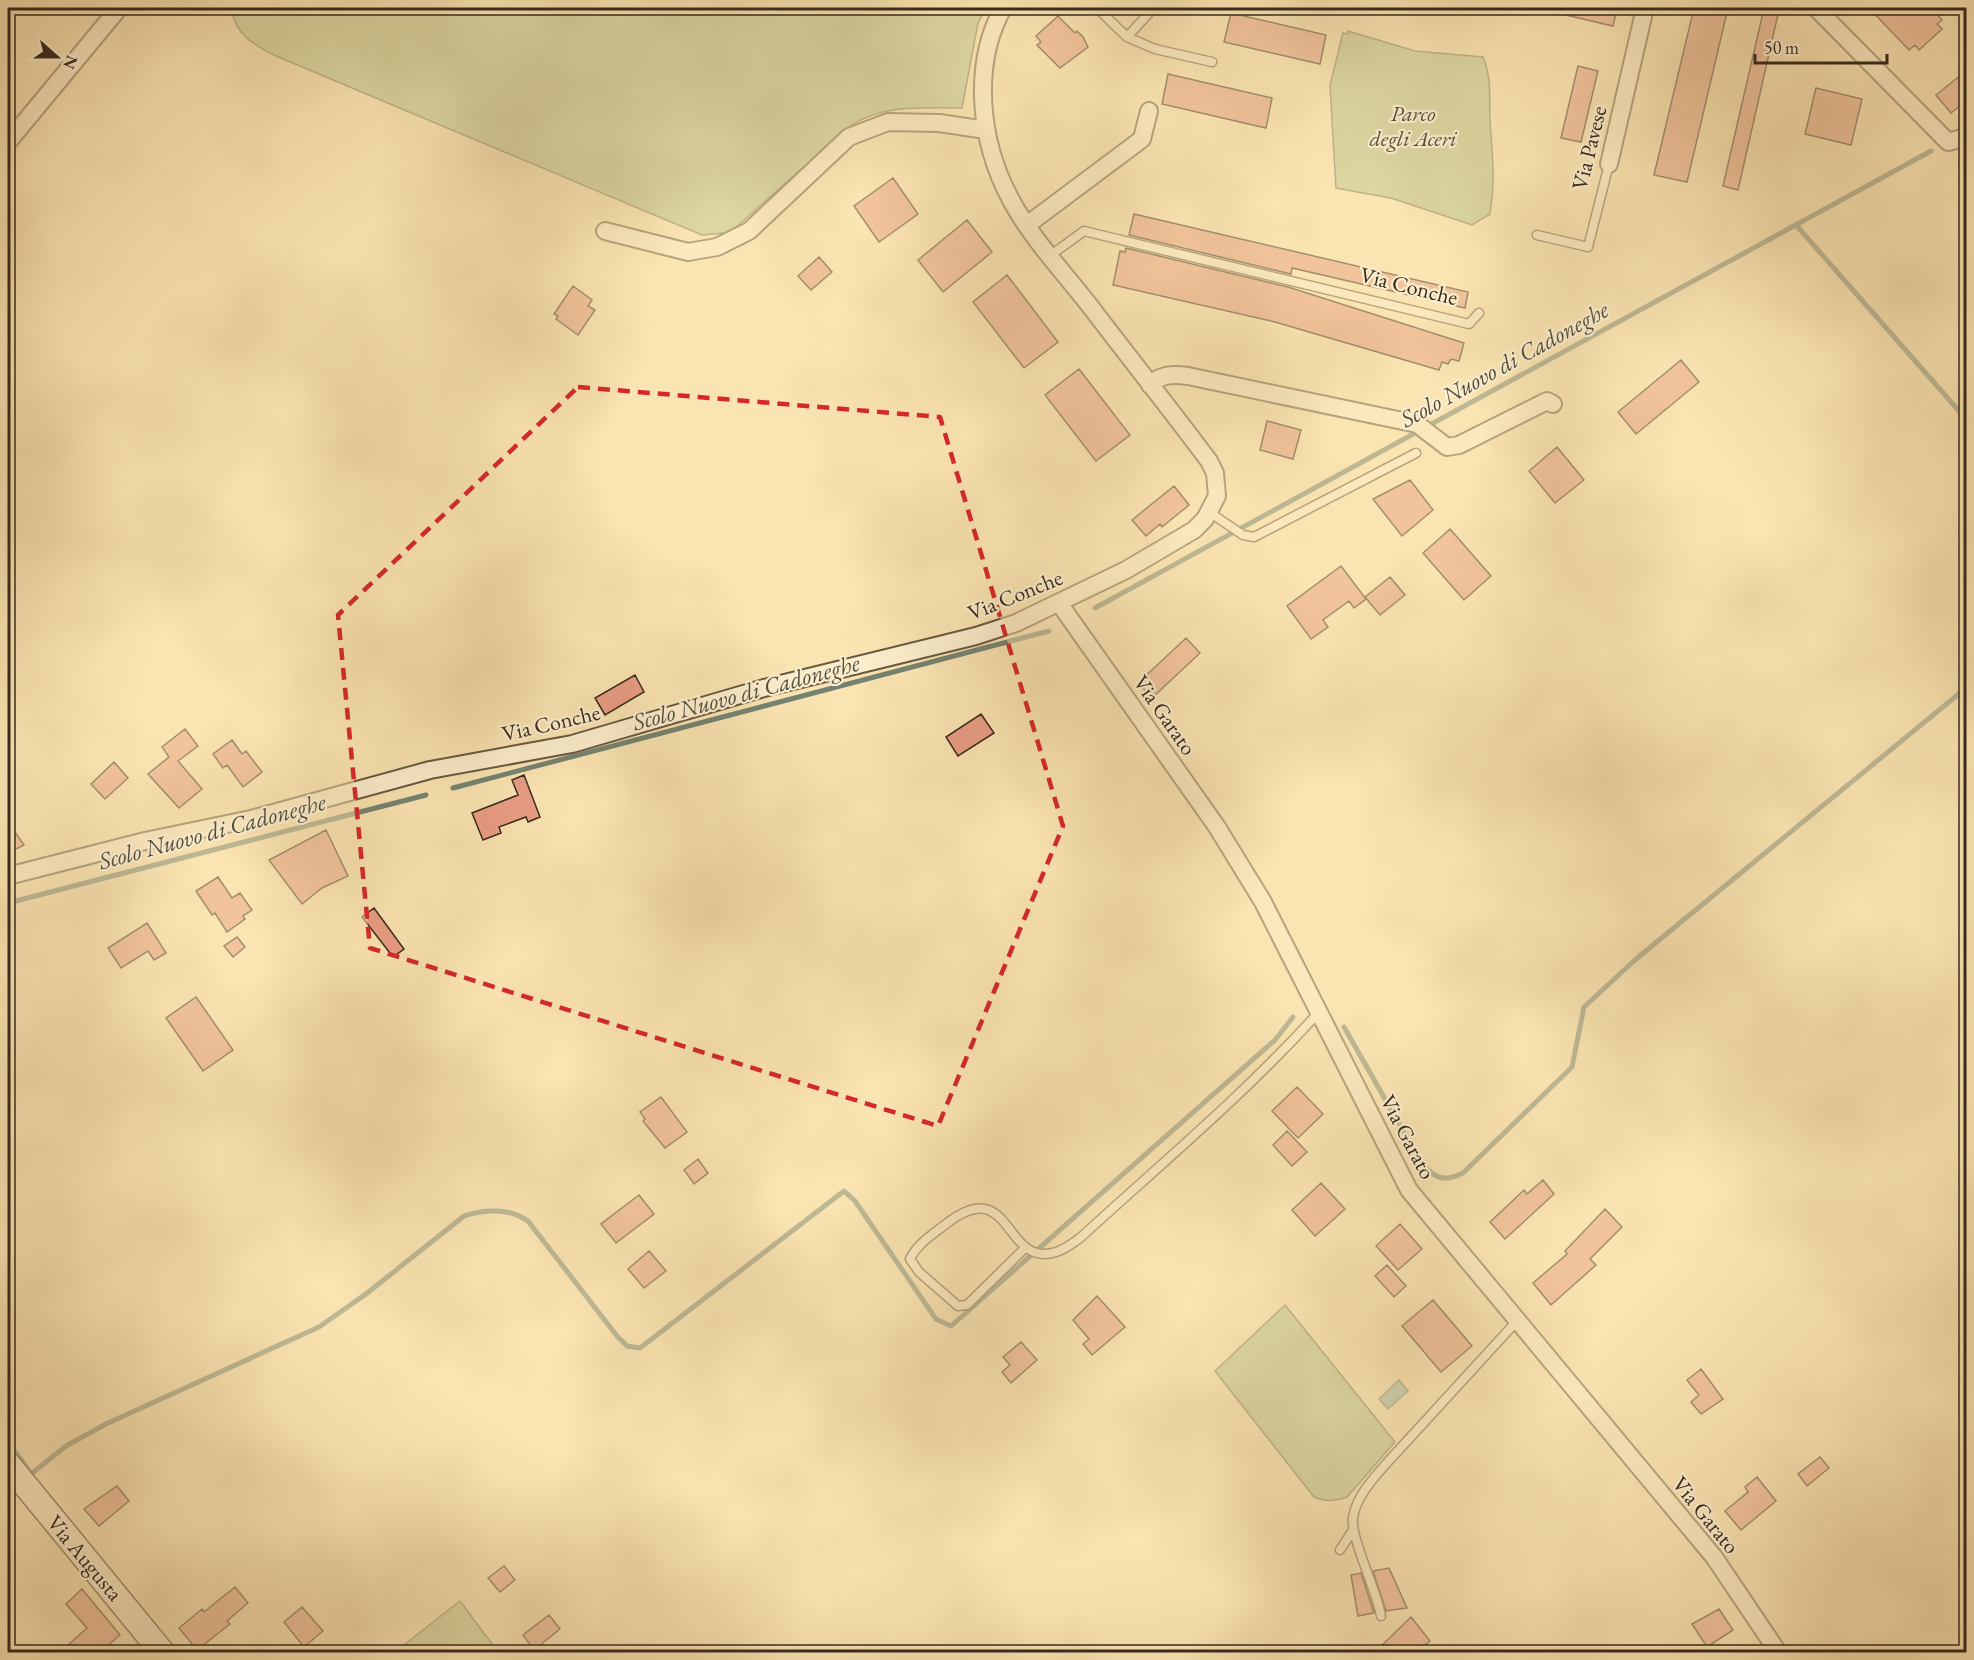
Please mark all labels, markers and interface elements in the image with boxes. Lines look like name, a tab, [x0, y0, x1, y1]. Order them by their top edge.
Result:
north arrow	[27, 27, 87, 87]
scale bar	[1755, 27, 1887, 65]
text: 50 m	[1764, 36, 1799, 59]
text: N	[58, 52, 83, 72]
park label: Parco degli Aceri	[1369, 99, 1458, 153]
street label: Via Pavese	[1565, 103, 1614, 193]
street label: Via Conche	[1357, 260, 1461, 312]
water label: Scolo Nuovo di Cadoneghe	[1393, 293, 1614, 435]
street label: Via Conche	[963, 563, 1067, 627]
water label: Scolo Nuovo di Cadoneghe	[628, 647, 864, 737]
street label: Via Garato	[1127, 669, 1203, 761]
street label: Via Conche	[499, 698, 603, 748]
water label: Scolo Nuovo di Cadoneghe	[94, 786, 330, 876]
street label: Via Garato	[1374, 1090, 1442, 1184]
street label: Via Garato	[1666, 1470, 1746, 1560]
street label: Via Augusta	[41, 1509, 130, 1607]

